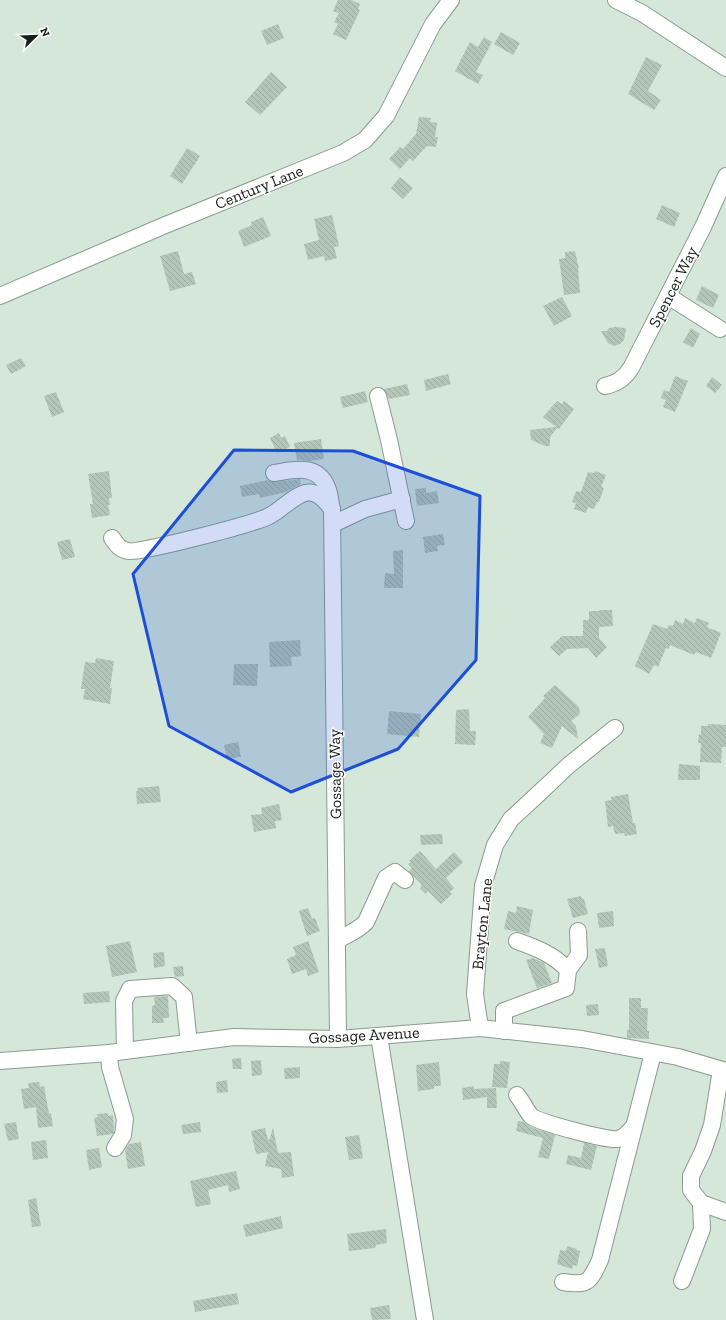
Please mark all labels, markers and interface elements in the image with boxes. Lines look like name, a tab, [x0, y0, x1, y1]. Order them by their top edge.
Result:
north arrow	[16, 16, 56, 56]
text: N	[37, 26, 53, 39]
street label: Century Lane	[212, 161, 306, 213]
street label: Spencer Way	[644, 243, 702, 331]
street label: Gossage Way	[325, 728, 345, 819]
street label: Brayton Lane	[468, 877, 496, 971]
street label: Gossage Avenue	[308, 1023, 420, 1047]

